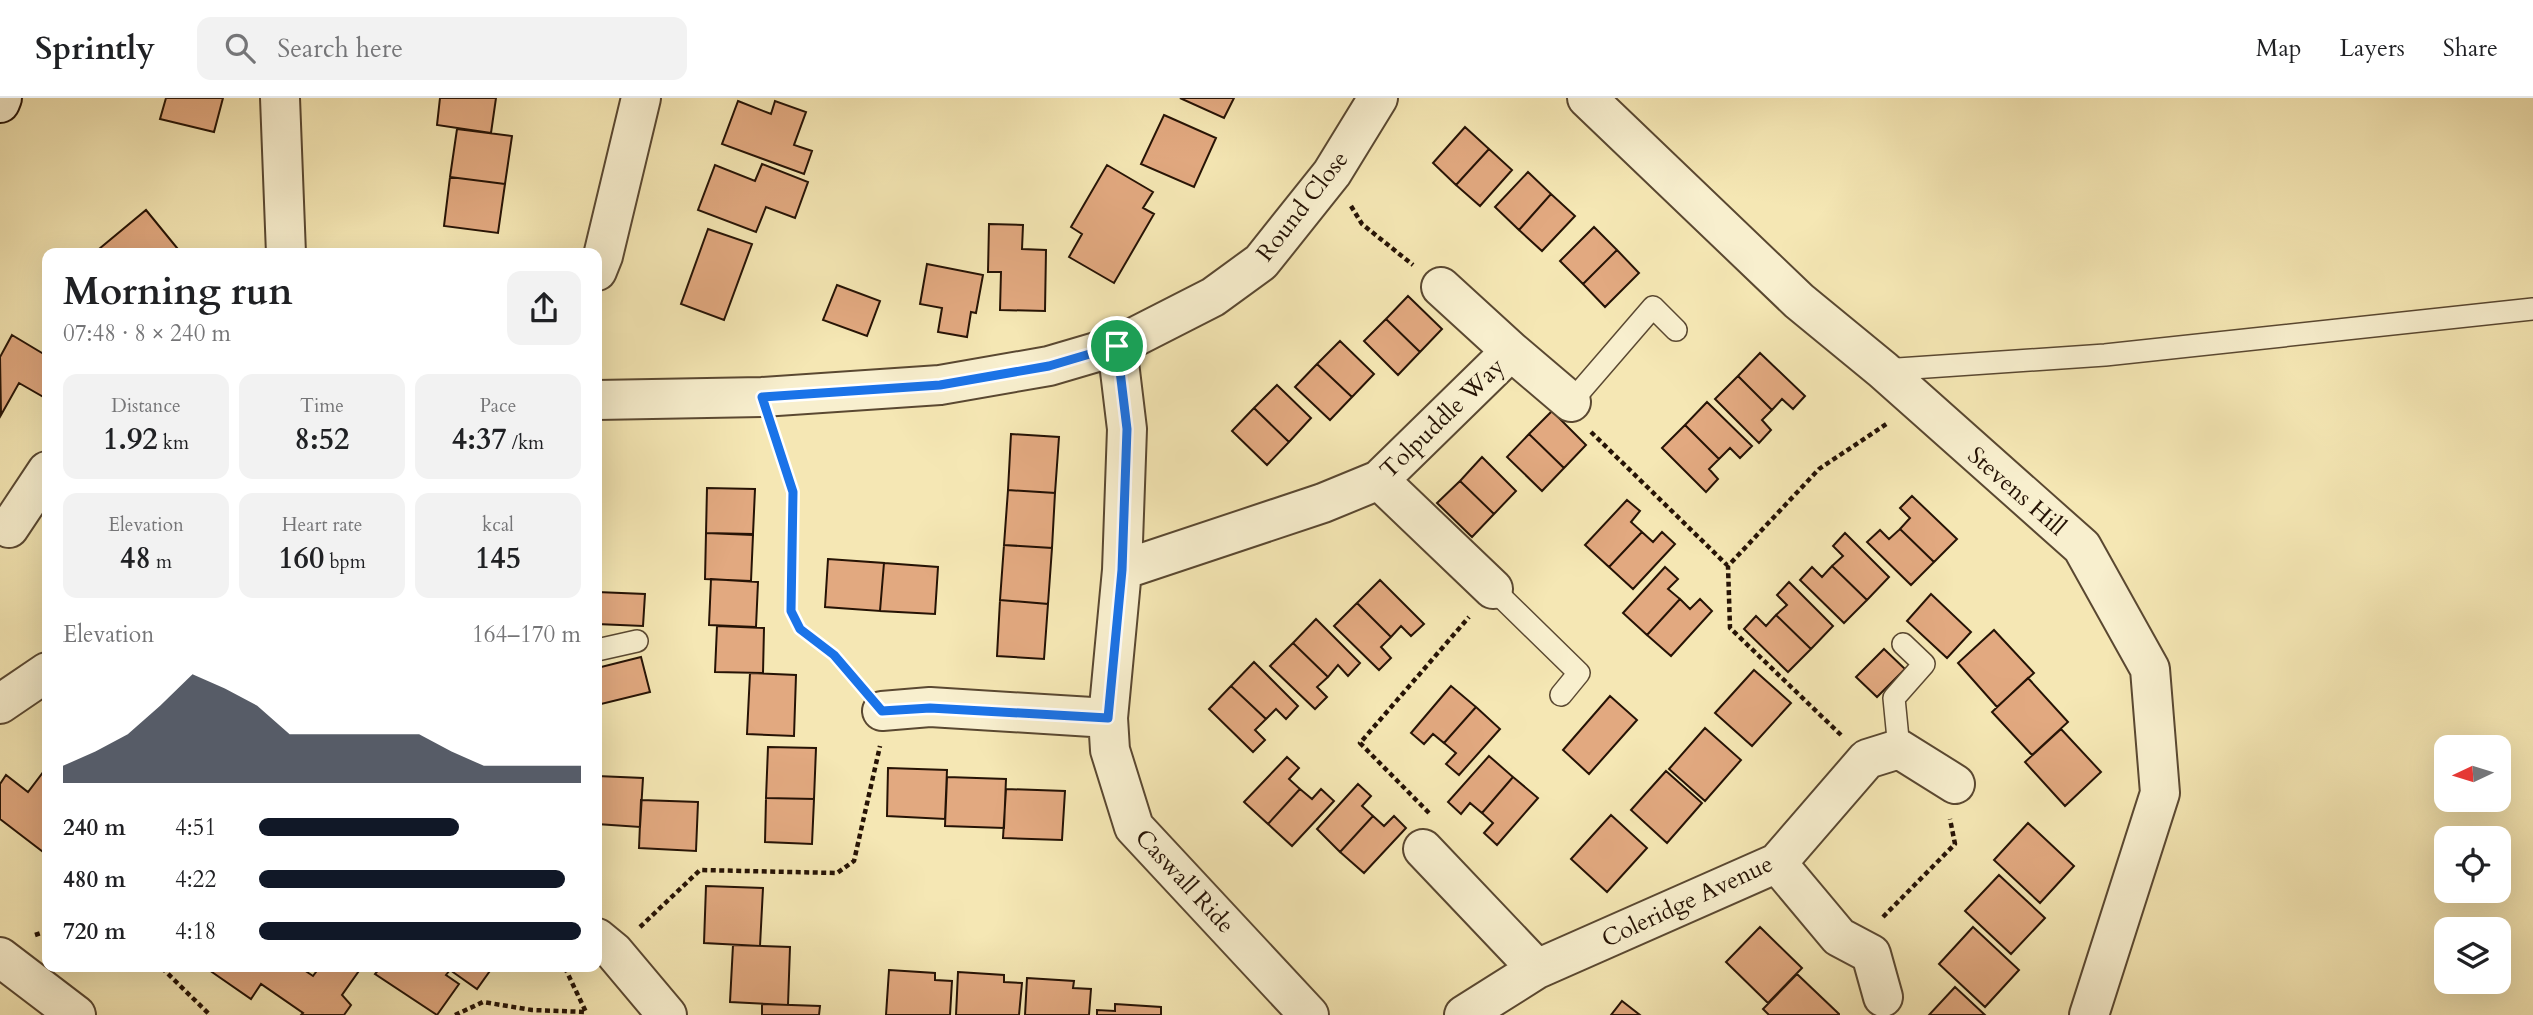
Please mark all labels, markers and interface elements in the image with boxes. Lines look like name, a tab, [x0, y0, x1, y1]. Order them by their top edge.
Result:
search box	[197, 17, 687, 80]
text: Sprintly	[35, 26, 155, 71]
icon: search	[221, 29, 259, 67]
text: Search here	[277, 31, 403, 66]
text: Map	[2256, 32, 2302, 65]
text: Layers	[2340, 32, 2405, 65]
text: Share	[2443, 32, 2498, 65]
street label: Round Close	[1249, 144, 1356, 268]
text: Morning run	[63, 266, 293, 318]
button: share	[507, 271, 581, 345]
pin	[1087, 316, 1147, 376]
text: 07:48 · 8 × 240 m	[63, 318, 231, 349]
icon: arrive	[1098, 327, 1136, 365]
street label: Tolpuddle Way	[1373, 350, 1512, 486]
text: Distance	[111, 393, 181, 419]
text: Time	[300, 393, 344, 419]
text: Pace	[480, 393, 516, 419]
text: 1.92	[103, 419, 158, 460]
text: 8:52	[295, 419, 349, 460]
text: 4:37	[452, 419, 507, 460]
text: km	[158, 430, 189, 456]
text: /km	[507, 430, 544, 456]
street label: Stevens Hill	[1960, 439, 2073, 543]
text: Elevation	[108, 512, 184, 538]
text: Heart rate	[282, 512, 362, 538]
text: kcal	[482, 512, 514, 538]
text: 48	[120, 538, 151, 579]
text: 160	[278, 538, 324, 579]
text: 145	[475, 538, 521, 579]
text: m	[151, 549, 172, 575]
text: bpm	[324, 549, 366, 575]
text: Elevation	[63, 619, 154, 650]
text: 164–170 m	[472, 619, 581, 650]
north arrow	[2434, 735, 2511, 812]
map controls	[2434, 735, 2511, 994]
text: 240 m	[63, 812, 126, 843]
text: 4:51	[175, 812, 216, 843]
street label: Caswall Ride	[1128, 822, 1242, 941]
button: locate	[2434, 826, 2511, 903]
street label: Coleridge Avenue	[1596, 847, 1778, 956]
text: 480 m	[63, 864, 126, 895]
text: 4:22	[175, 864, 216, 895]
text: 720 m	[63, 916, 126, 947]
text: 4:18	[175, 916, 216, 947]
button: layers	[2434, 917, 2511, 994]

